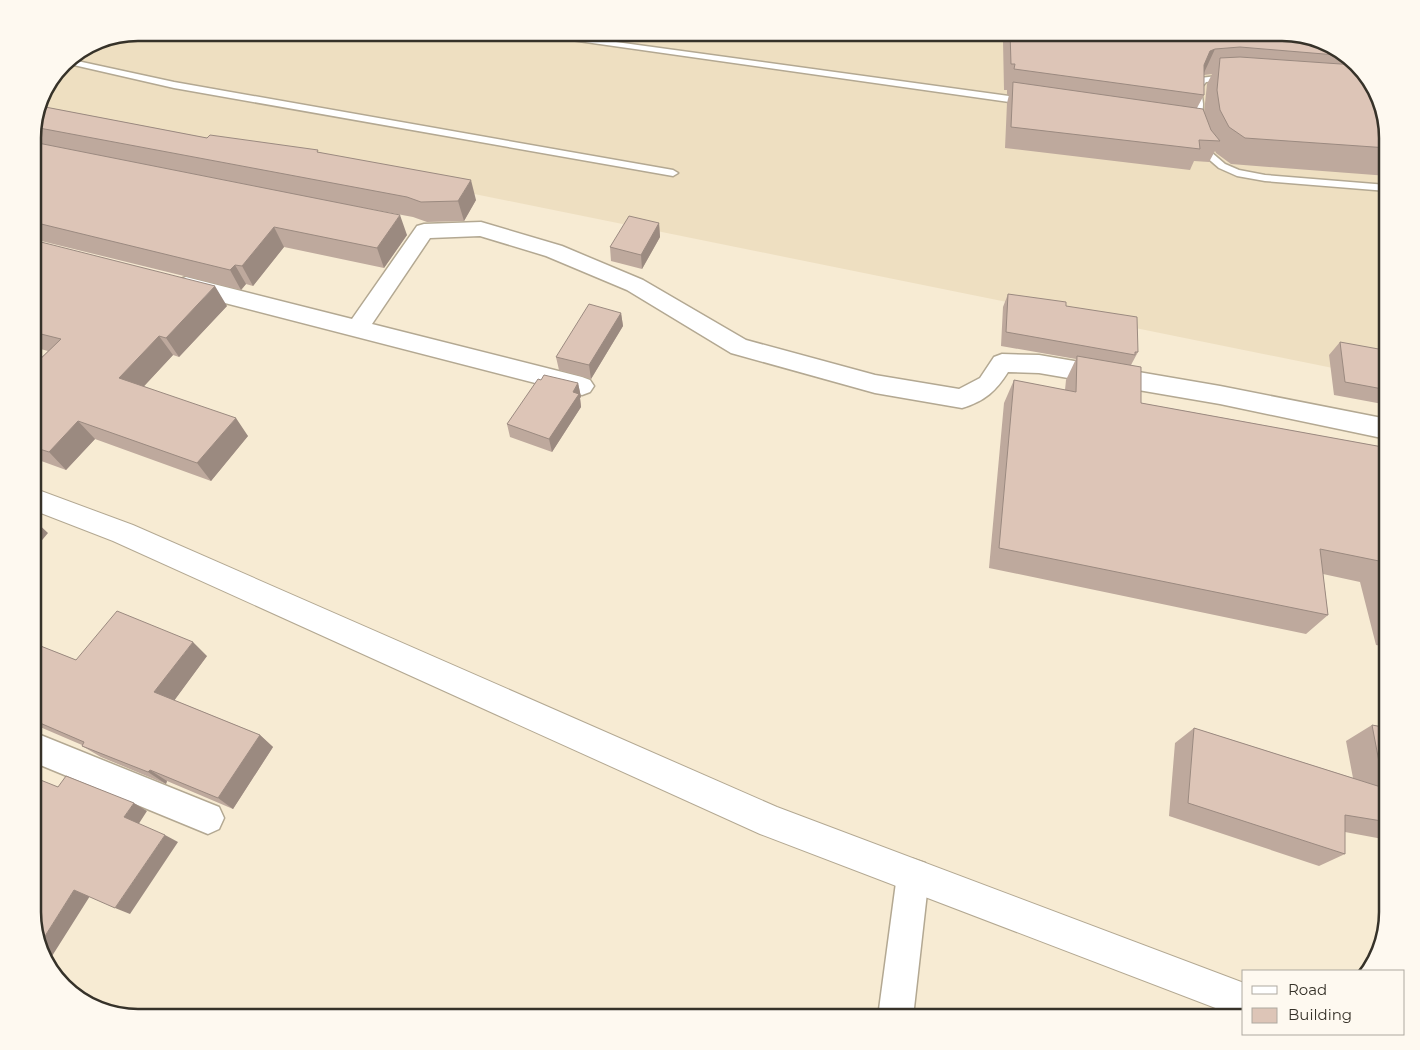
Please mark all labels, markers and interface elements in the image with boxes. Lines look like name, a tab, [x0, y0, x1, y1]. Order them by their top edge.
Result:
legend	[1242, 970, 1405, 1035]
text: Road	[1288, 980, 1327, 999]
text: Building	[1288, 1005, 1352, 1024]

